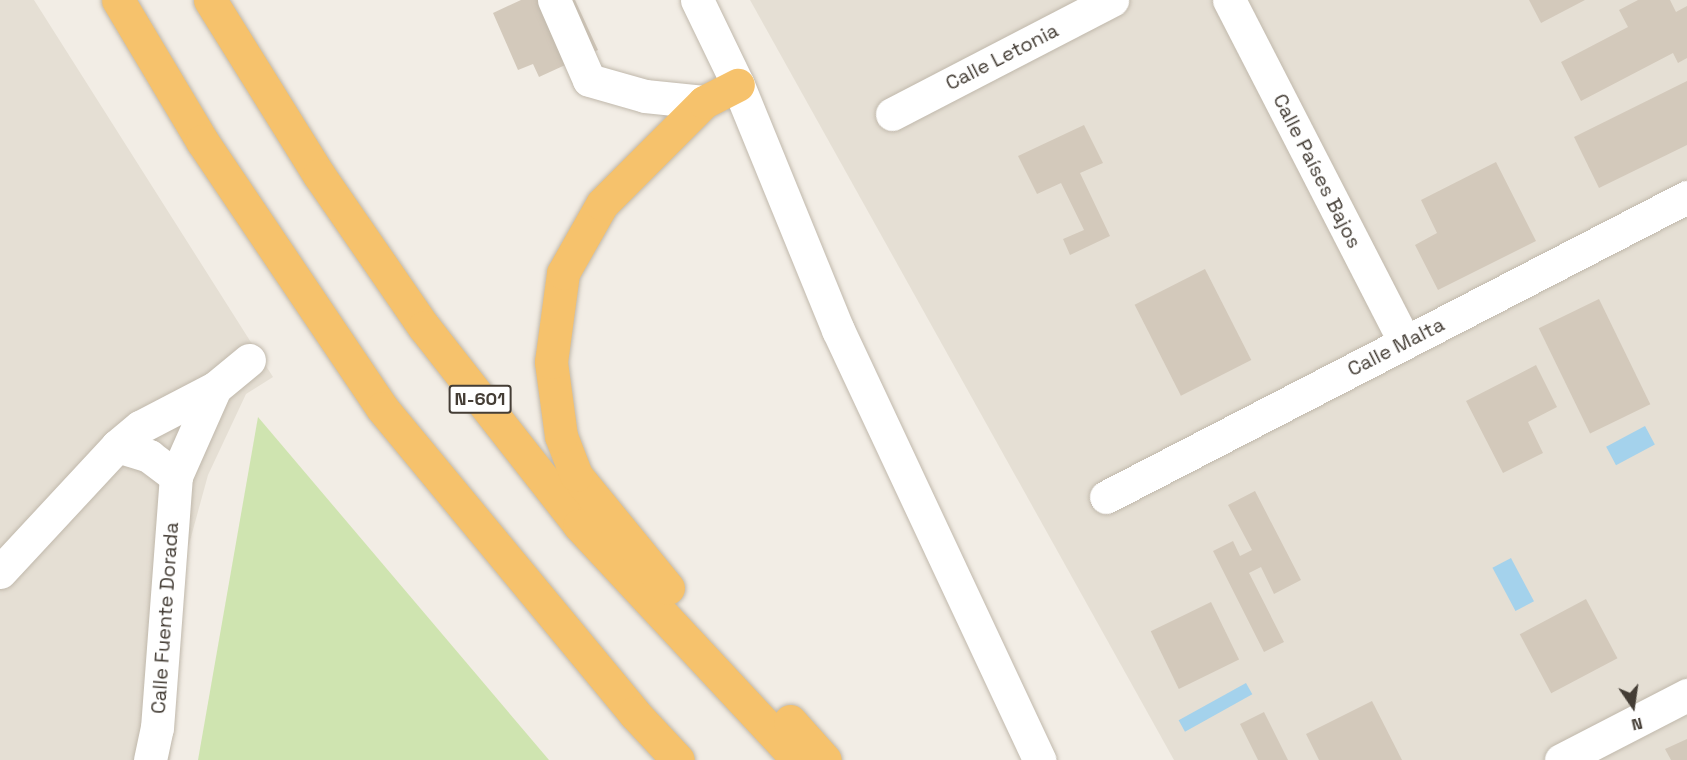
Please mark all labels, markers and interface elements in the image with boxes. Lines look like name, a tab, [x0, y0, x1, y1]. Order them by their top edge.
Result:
street label: Calle Letonia	[942, 18, 1062, 96]
street label: Calle Países Bajos	[1268, 90, 1366, 252]
street label: Calle Malta	[1344, 312, 1448, 382]
road number: N-601	[448, 384, 512, 414]
street label: Calle Fuente Dorada	[146, 521, 184, 715]
north arrow	[1603, 676, 1663, 736]
text: N	[1630, 713, 1645, 735]

